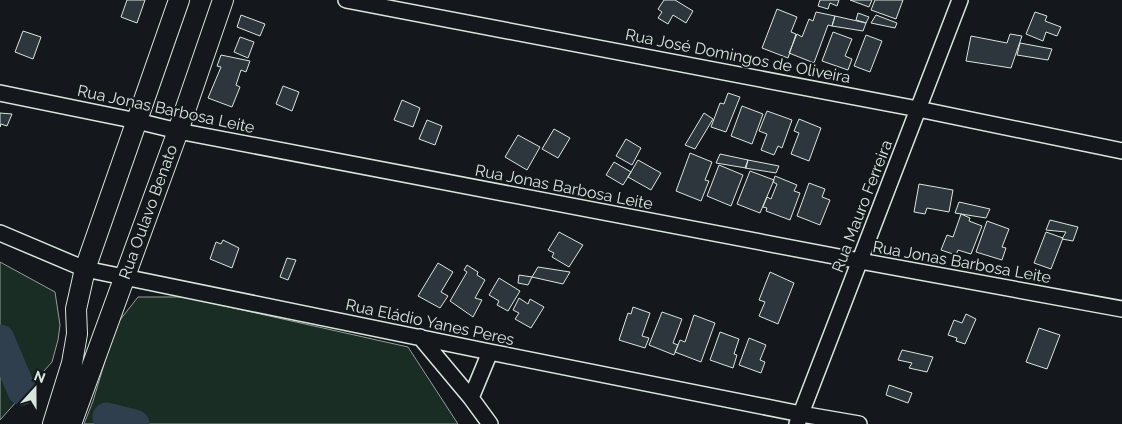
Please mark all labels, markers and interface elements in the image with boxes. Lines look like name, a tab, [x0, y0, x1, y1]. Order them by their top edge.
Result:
street label: Rua José Domingos de Oliveira	[624, 25, 852, 87]
street label: Rua Jonas Barbosa Leite	[76, 81, 256, 137]
street label: Rua Mauro Ferreira	[828, 137, 896, 275]
street label: Rua Oulavo Benato	[115, 142, 181, 282]
street label: Rua Jonas Barbosa Leite	[474, 160, 654, 214]
street label: Rua Jonas Barbosa Leite	[871, 237, 1053, 287]
street label: Rua Eládio Yanes Peres	[344, 295, 516, 349]
north arrow	[10, 364, 60, 414]
text: N	[32, 367, 48, 386]

